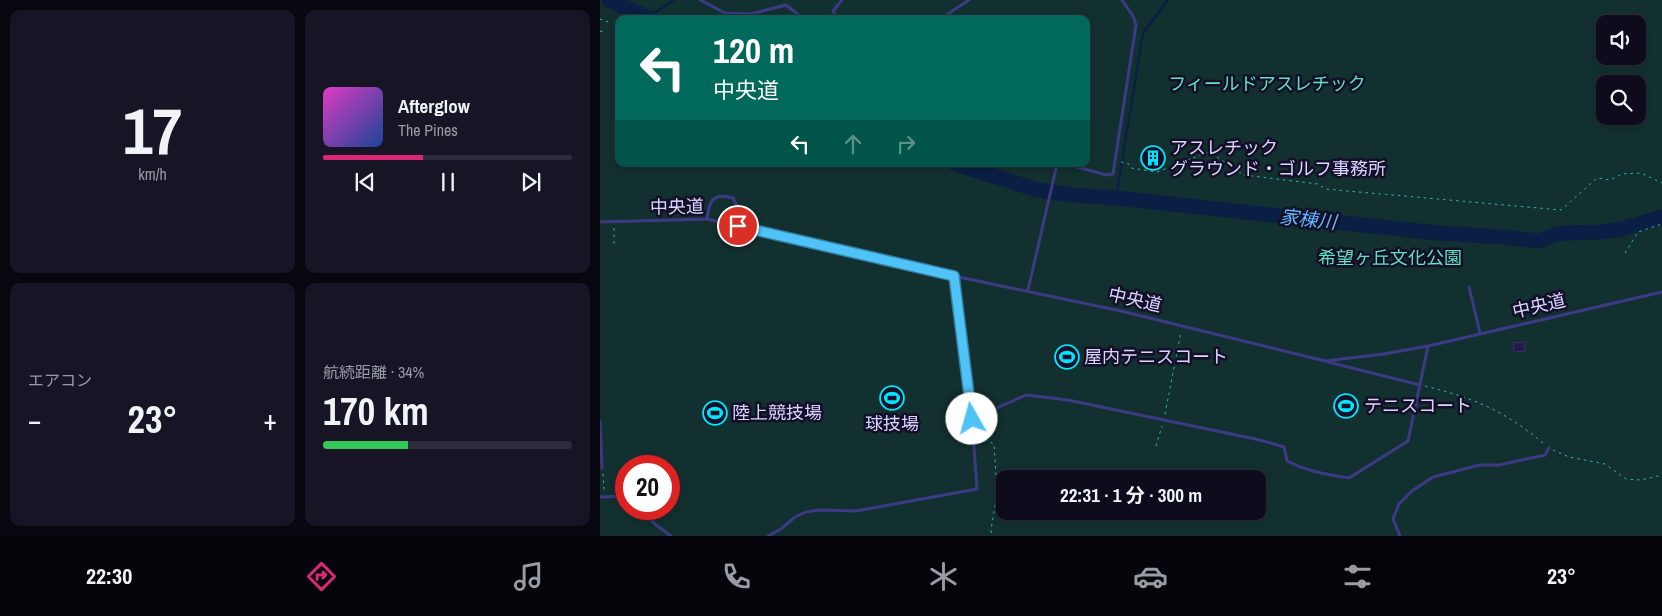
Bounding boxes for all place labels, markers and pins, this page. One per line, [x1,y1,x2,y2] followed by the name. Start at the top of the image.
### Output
[1170,135,1386,181] place label: アスレチック グラウンド・ゴルフ事務所
[1140,145,1166,171] building icon: アスレチック グラウンド・ゴルフ事務所
[717,205,759,247] pin
[1054,344,1080,370] sports icon: 屋内テニスコート
[1084,344,1228,369] place label: 屋内テニスコート
[879,385,905,411] sports icon: 球技場
[1333,393,1359,419] sports icon: テニスコート
[1364,393,1472,418] place label: テニスコート
[702,400,728,426] sports icon: 陸上競技場
[732,400,822,425] place label: 陸上競技場
[865,411,919,436] place label: 球技場

